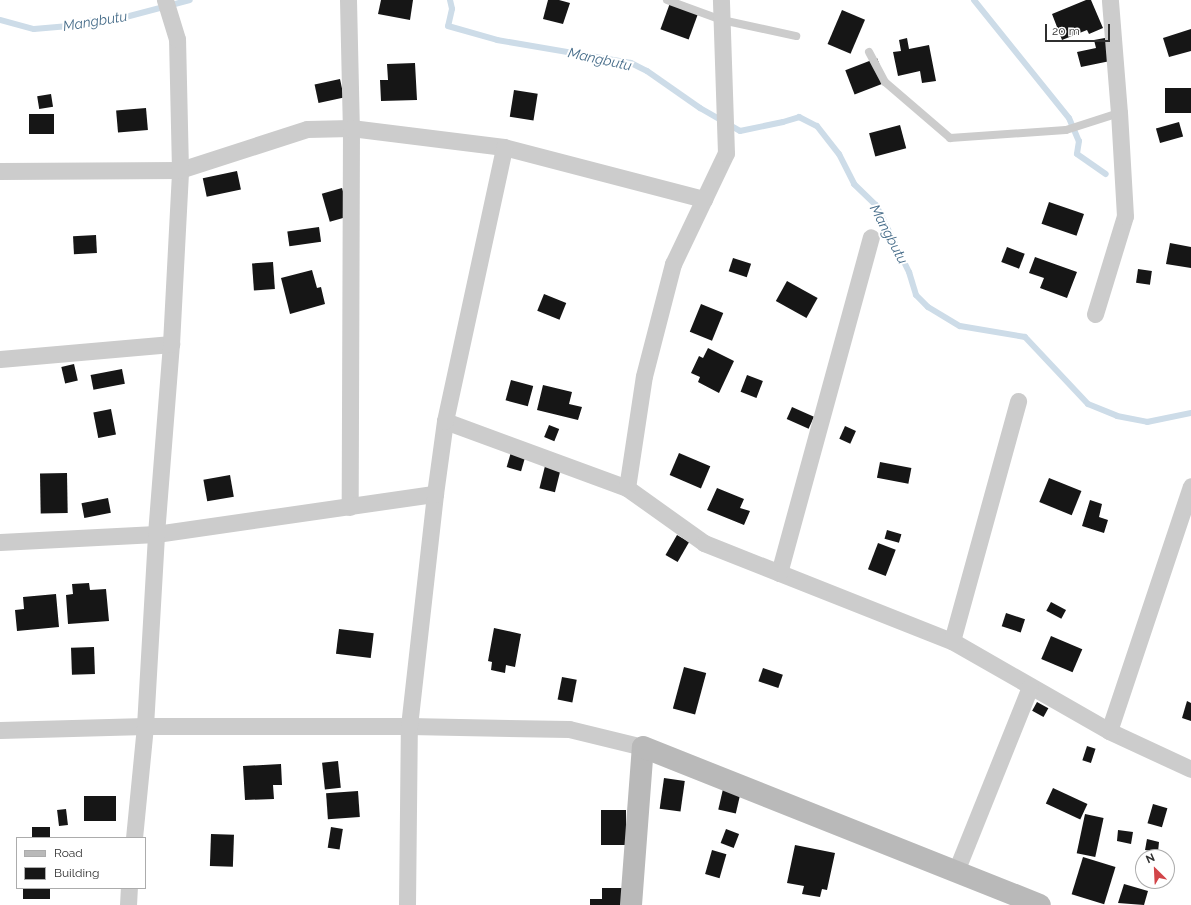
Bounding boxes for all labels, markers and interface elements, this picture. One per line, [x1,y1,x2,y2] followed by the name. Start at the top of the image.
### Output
[62,8,128,34] water label: Mangbutu
[1047,16,1112,42] scale bar
[1052,24,1080,38] text: 20 m
[567,44,633,74] water label: Mangbutu
[866,201,912,267] water label: Mangbutu
[16,837,146,889] legend
[54,846,83,860] text: Road
[1135,849,1175,889] north arrow
[1144,851,1157,866] text: N
[54,866,100,880] text: Building

